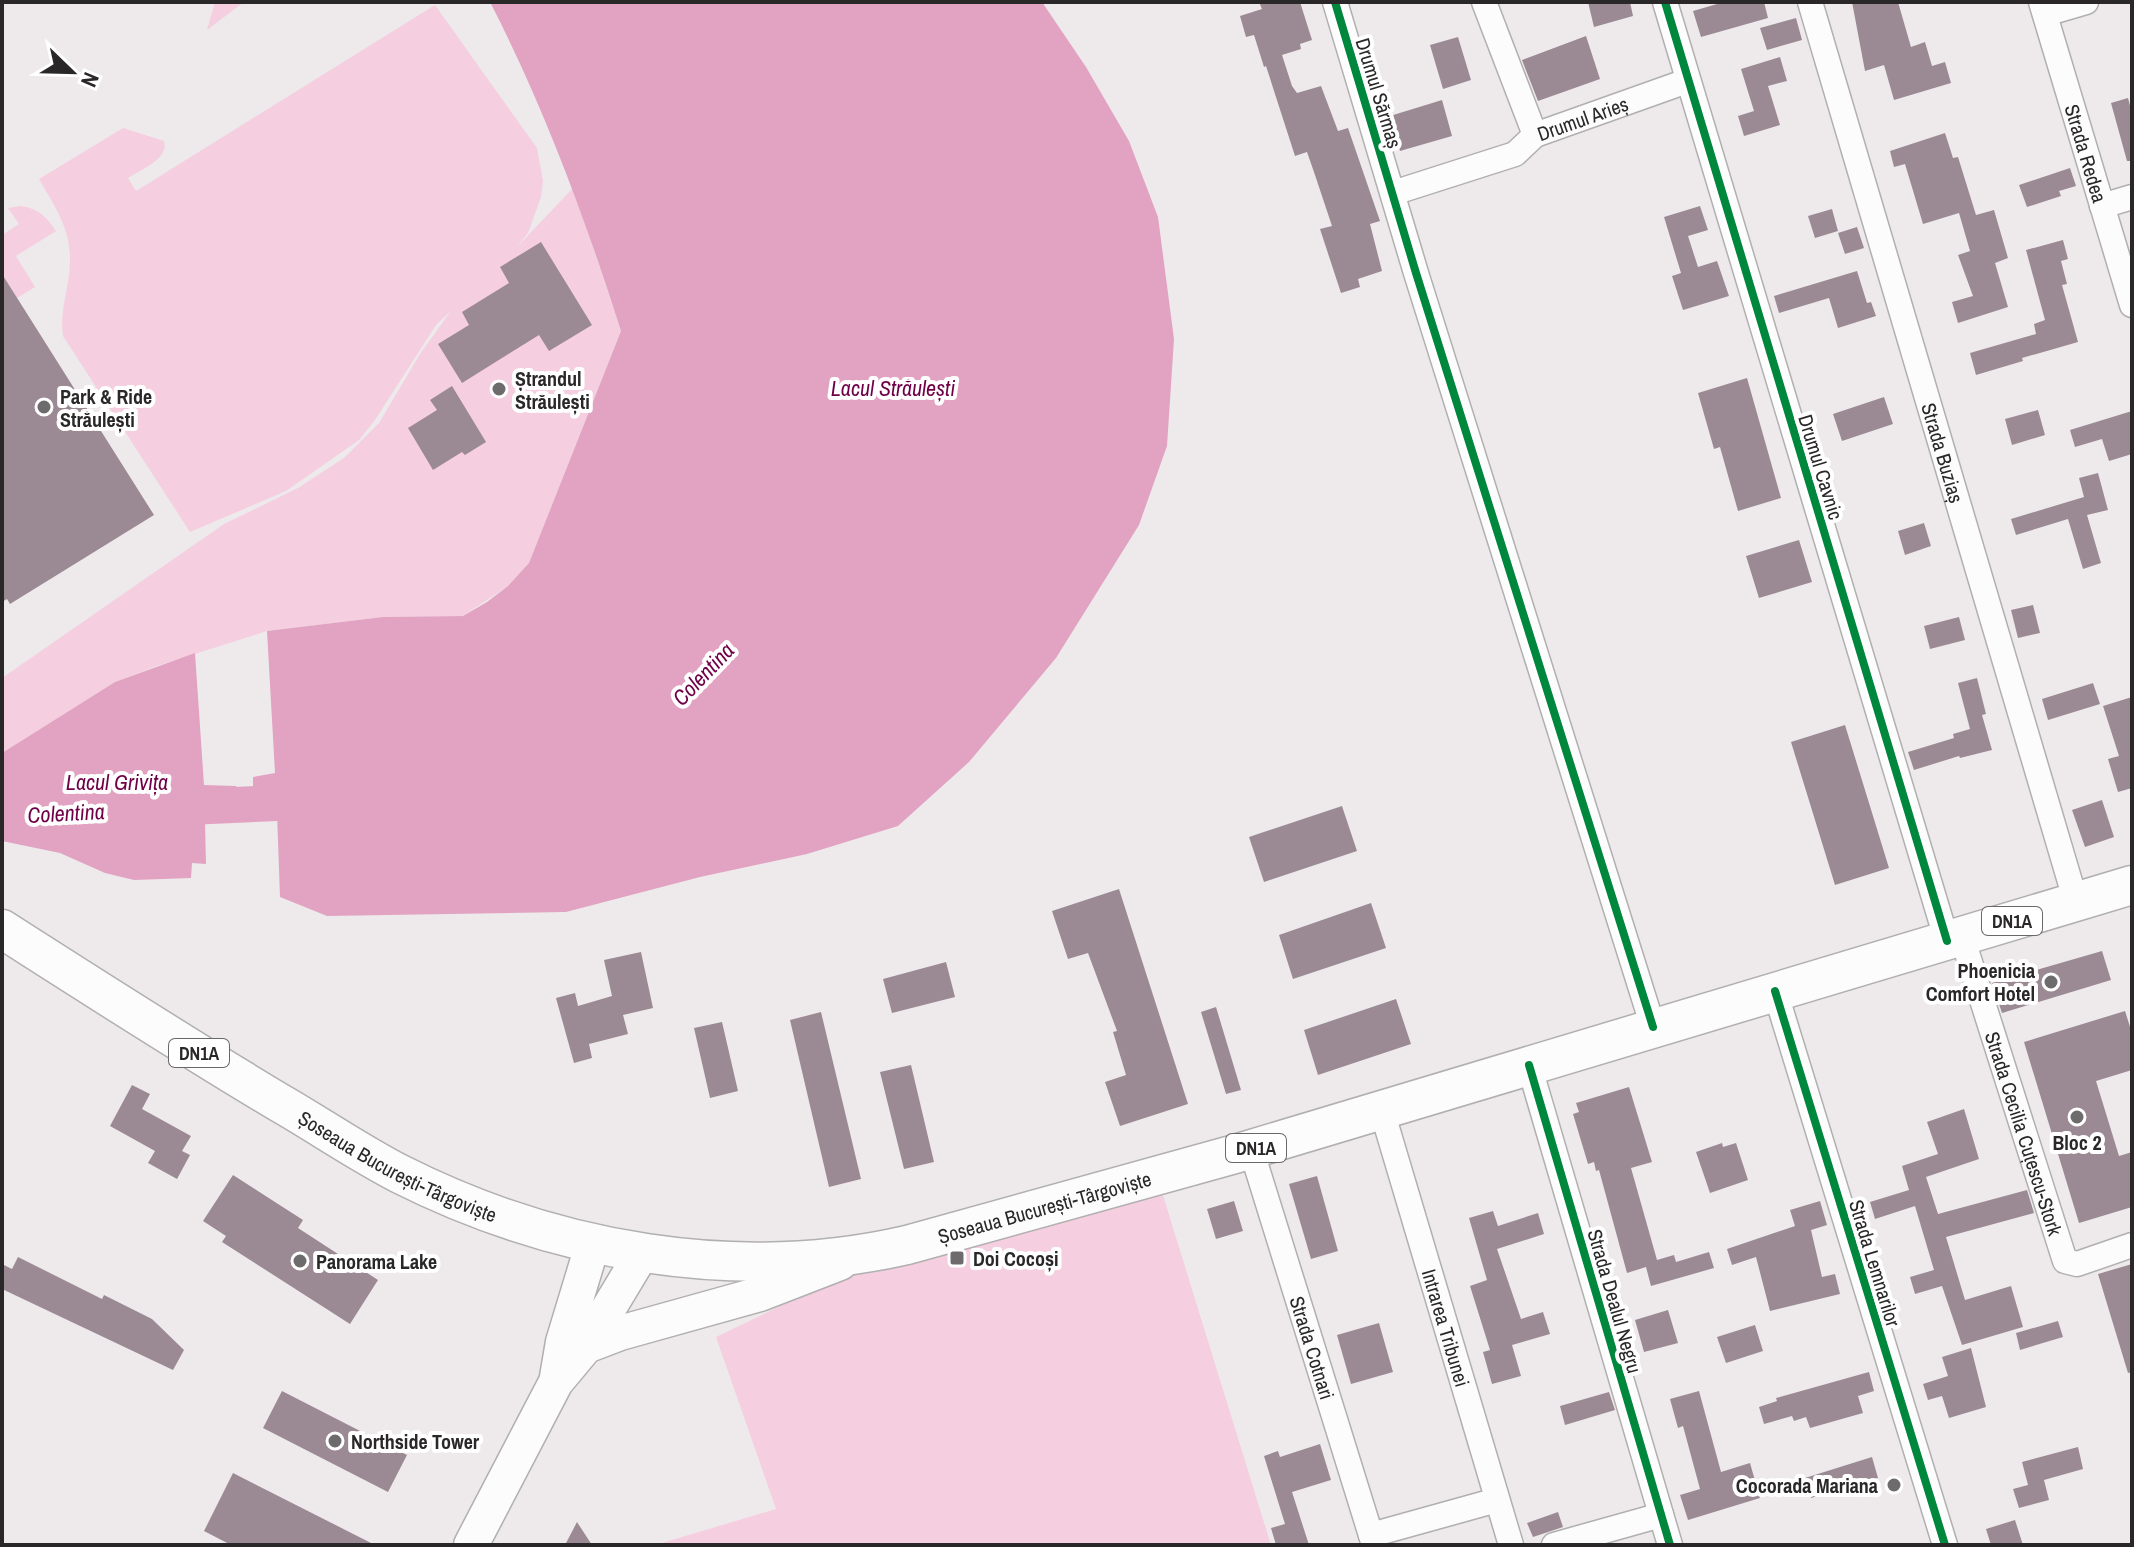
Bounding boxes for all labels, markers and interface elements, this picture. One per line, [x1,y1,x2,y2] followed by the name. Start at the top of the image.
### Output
[32,32,112,112] north arrow
[1349,35,1409,151] street label: Drumul Sărmaș
[74,68,107,92] text: N
[1533,90,1632,147] street label: Drumul Arieș
[2059,101,2114,206] street label: Strada Redea
[515,365,590,415] place label: Ștrandul Străulești
[831,373,955,403] water label: Lacul Străulești
[490,380,508,398] marker: Ștrandul Străulești
[60,383,152,433] place label: Park & Ride Străulești
[35,398,53,416] marker: Park & Ride Străulești
[1916,399,1971,506] street label: Strada Buziaș
[1792,411,1850,523] street label: Drumul Cavnic
[665,636,741,712] water label: Colentina
[66,767,168,797] water label: Lacul Grivița
[27,796,105,830] water label: Colentina
[1982,907,2042,935] road number: DN1A
[1926,957,2035,1007] place label: Phoenicia Comfort Hotel
[2042,973,2060,991] marker: Phoenicia Comfort Hotel
[1979,1028,2070,1239] street label: Strada Cecilia Cuțescu-Stork
[169,1039,229,1067] road number: DN1A
[294,1104,501,1228] street label: Șoseaua București-Târgoviște
[2068,1108,2086,1126] marker: Bloc 2
[2052,1129,2102,1156] place label: Bloc 2
[1226,1134,1286,1162] road number: DN1A
[935,1164,1154,1249] street label: Șoseaua București-Târgoviște
[1843,1196,1907,1330] street label: Strada Lemnarilor
[1582,1226,1648,1376] street label: Strada Dealul Negru
[973,1245,1059,1272] place label: Doi Cocoși
[316,1248,437,1275] place label: Panorama Lake
[948,1249,966,1267] marker: Doi Cocoși
[291,1252,309,1270] marker: Panorama Lake
[1416,1266,1477,1390] street label: Intrarea Tribunei
[1284,1293,1341,1403] street label: Strada Cotnari
[351,1428,480,1455] place label: Northside Tower
[326,1432,344,1450] marker: Northside Tower
[1736,1472,1878,1499] place label: Cocorada Mariana
[1885,1476,1903,1494] marker: Cocorada Mariana

